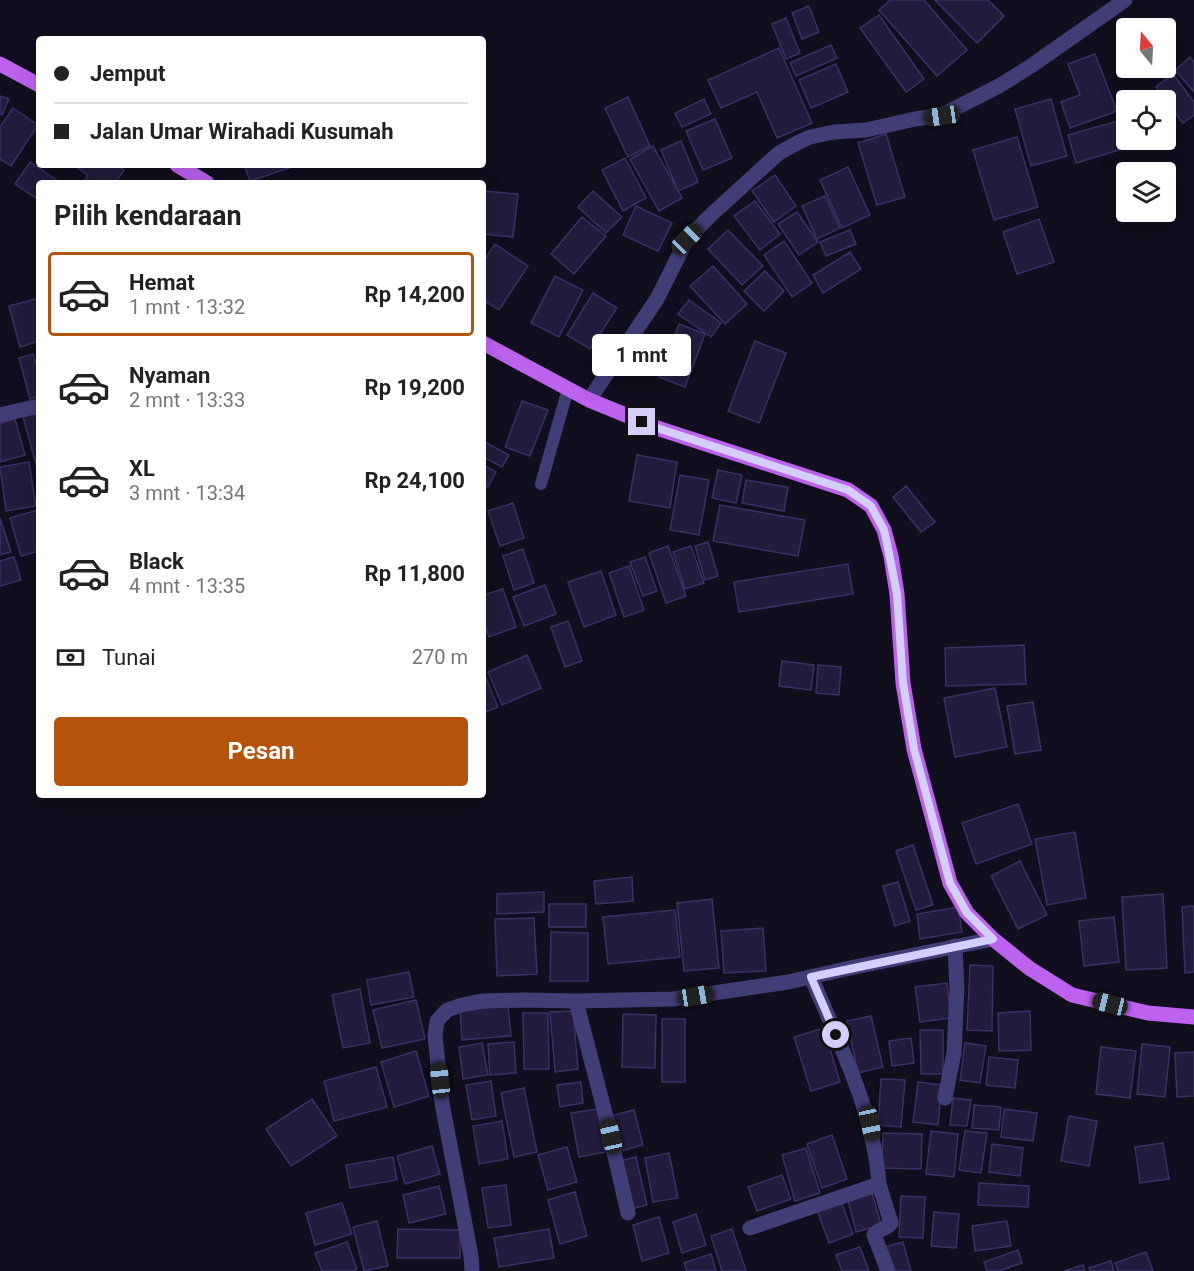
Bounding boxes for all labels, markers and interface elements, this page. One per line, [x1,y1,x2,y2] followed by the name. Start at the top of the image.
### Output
[1116,18,1176,78] north arrow
[1116,18,1176,222] map controls
[90,61,165,86] text: Jemput
[1116,90,1176,150] button: locate
[923,105,961,127] car
[90,119,393,144] text: Jalan Umar Wirahadi Kusumah
[1116,162,1176,222] button: layers
[54,200,242,232] text: Pilih kendaraan
[668,220,706,258] car
[57,267,111,321] icon: car
[129,270,195,295] text: Hemat
[365,282,465,307] text: Rp 14,200
[129,295,245,319] text: 1 mnt · 13:32
[592,335,692,377] callout: 1 mnt
[616,343,667,367] text: 1 mnt
[57,360,111,414] icon: car
[129,363,210,388] text: Nyaman
[365,375,465,400] text: Rp 19,200
[129,388,245,412] text: 2 mnt · 13:33
[628,408,655,435] route end
[57,453,111,507] icon: car
[129,456,155,481] text: XL
[365,468,465,493] text: Rp 24,100
[129,481,245,505] text: 3 mnt · 13:34
[57,546,111,600] icon: car
[129,549,184,574] text: Black
[365,561,465,586] text: Rp 11,800
[129,574,245,598] text: 4 mnt · 13:35
[54,641,87,674] icon: cash
[102,645,156,670] text: Tunai
[412,645,468,669] text: 270 m
[54,717,468,786] button: Pesan
[677,984,715,1008] car
[1090,991,1130,1017] car
[822,1021,849,1048] route start
[429,1061,451,1099] car
[857,1104,883,1142] car
[598,1116,624,1156] car

